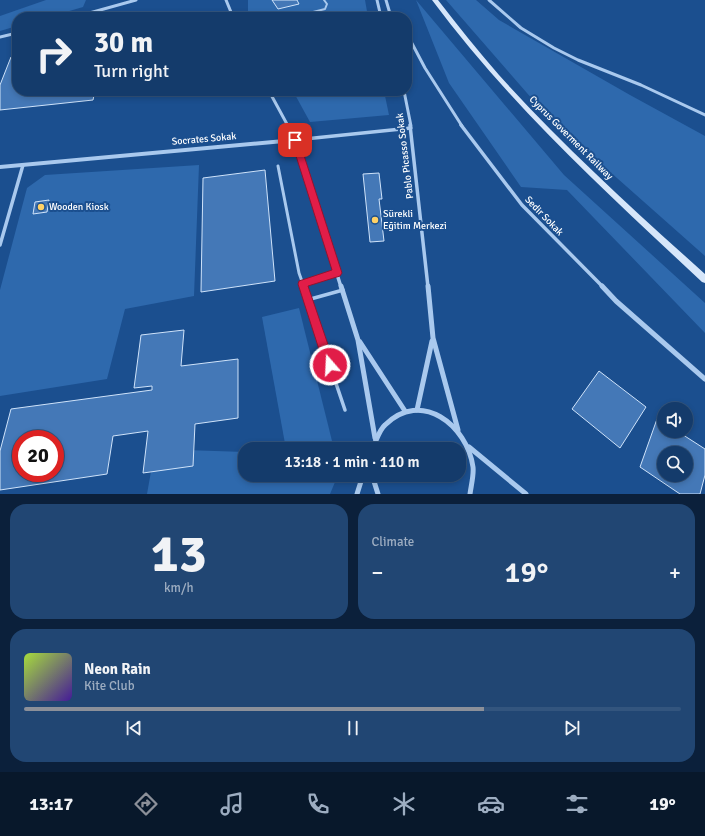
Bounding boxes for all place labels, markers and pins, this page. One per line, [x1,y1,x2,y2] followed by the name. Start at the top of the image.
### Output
[278,123,312,157] pin
[49,201,109,213] place label: Wooden Kiosk
[36,202,46,212] marker: Wooden Kiosk
[383,208,447,232] place label: Sürekli Eğitim Merkezi
[370,215,380,225] marker: Sürekli Eğitim Merkezi

